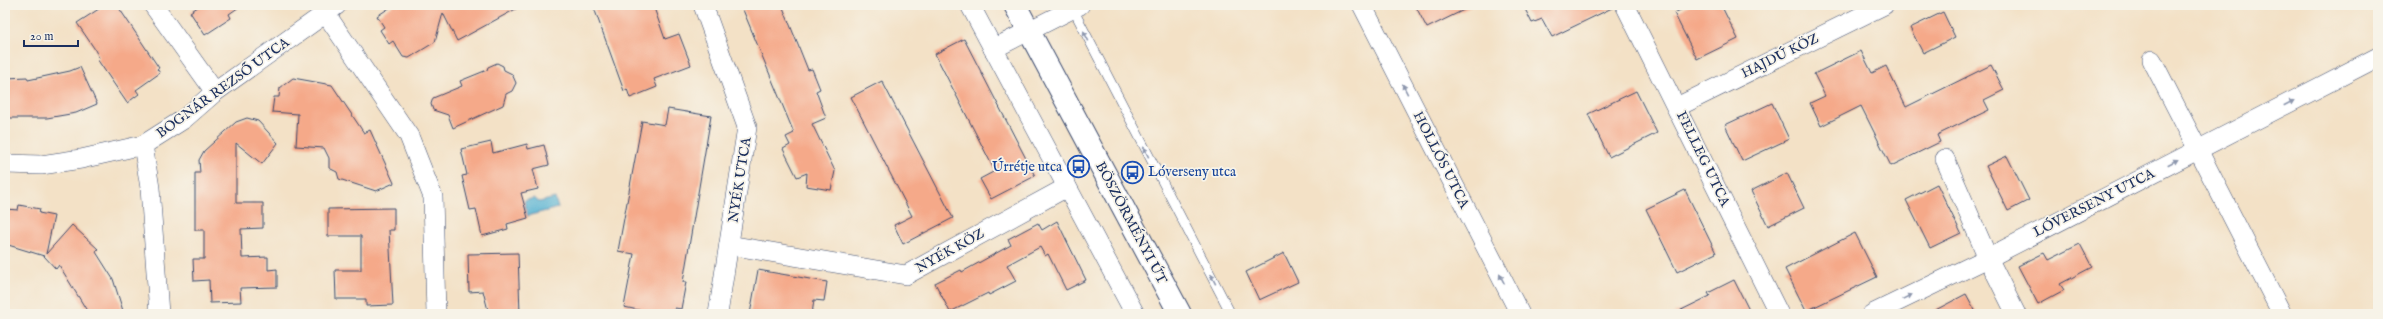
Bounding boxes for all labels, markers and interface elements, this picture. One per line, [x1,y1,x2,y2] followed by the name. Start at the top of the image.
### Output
[24,22,78,48] scale bar
[1738,28,1822,83] street label: HAJDÚ KÖZ
[30,29,53,44] text: 20 m
[1083,30,1090,42] one-way arrow
[152,32,294,142] street label: BOGNÁR REZSŐ UTCA
[1402,83,1408,94] one-way arrow
[2283,100,2294,106] one-way arrow
[1409,108,1474,212] street label: HOLLÓS UTCA
[1672,108,1734,210] street label: FELLEG UTCA
[723,135,756,224] street label: NYÉK UTCA
[1143,146,1150,157] one-way arrow
[1065,154,1091,180] bus stop icon: Úrrétje utca
[992,157,1063,176] place label: Úrrétje utca
[1091,158,1172,288] street label: BÖSZÖRMÉNYI ÚT
[1119,159,1145,185] bus stop icon: Lóverseny utca
[2167,159,2179,165] one-way arrow
[1148,163,1237,181] place label: Lóverseny utca
[2030,163,2158,241] street label: LÓVERSENY UTCA
[912,224,988,277] street label: NYÉK KÖZ
[1210,274,1216,285] one-way arrow
[1499,274,1506,285] one-way arrow
[1901,294,1913,300] one-way arrow

